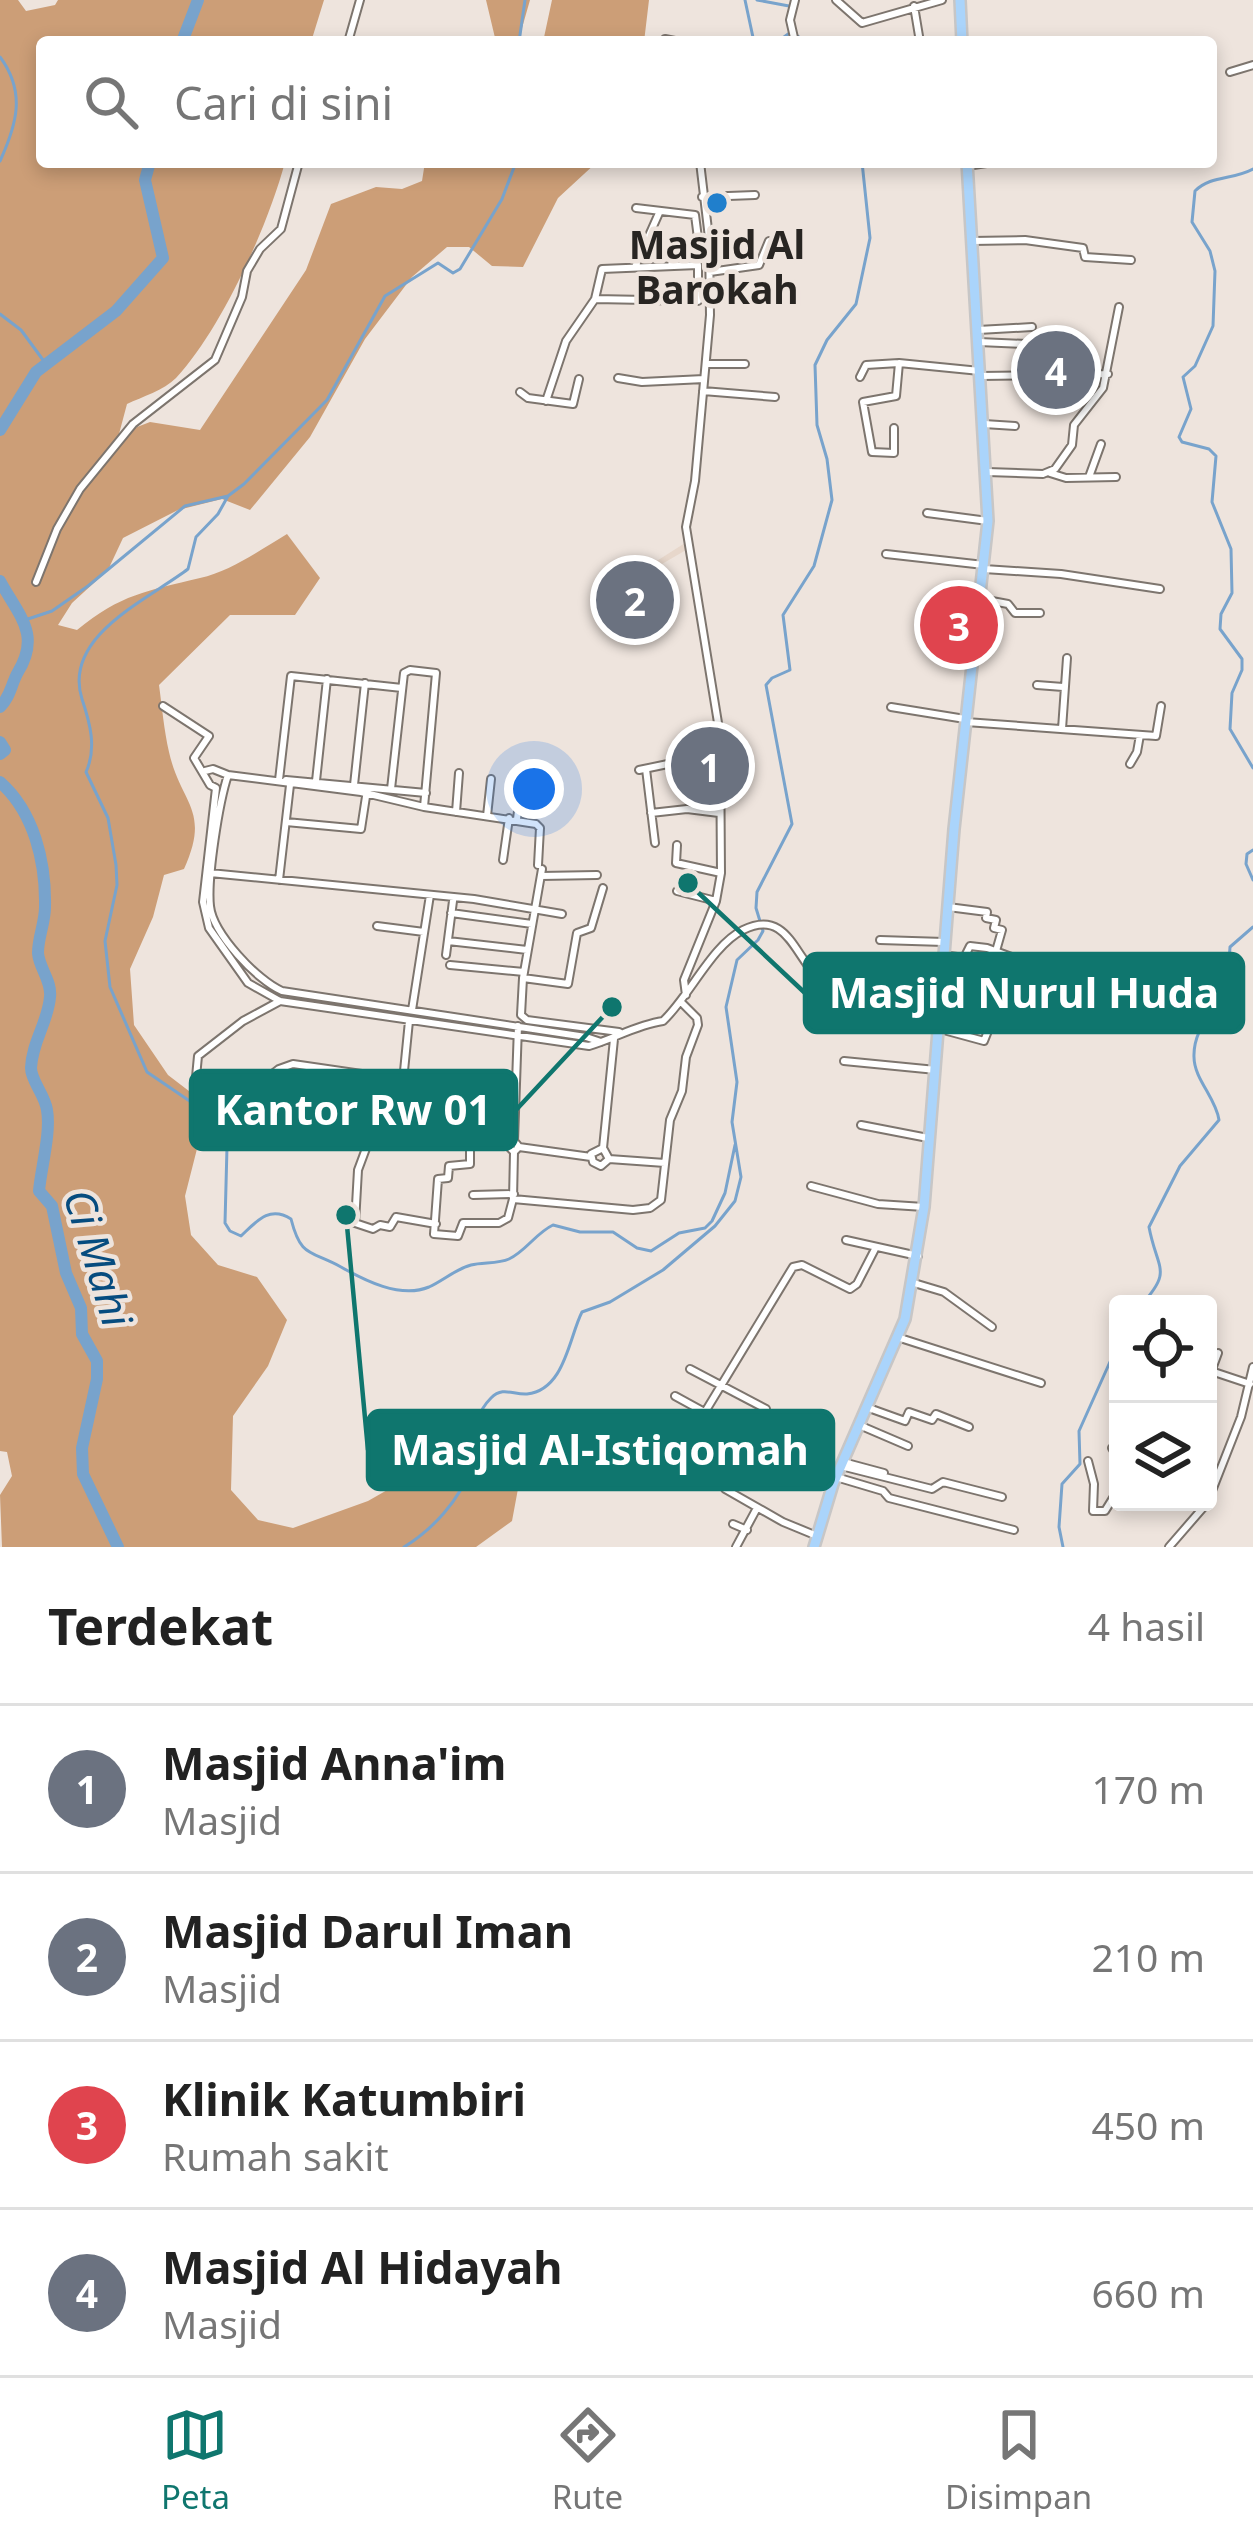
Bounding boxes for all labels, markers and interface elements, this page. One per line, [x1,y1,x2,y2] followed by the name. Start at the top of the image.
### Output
[36,36,1217,168] search box
[78,69,144,135] icon: search
[174,72,393,133] text: Cari di sini
[704,190,730,216] marker: Masjid Al Barokah
[629,217,805,315] place label: Masjid Al Barokah
[1017,325,1095,415] pin: 4
[596,555,674,645] pin: 2
[920,580,998,670] pin: 3
[671,721,749,811] pin: 1
[504,759,564,819] your location
[805,954,1243,1032] callout: Masjid Nurul Huda
[829,963,1219,1020] text: Masjid Nurul Huda
[191,1071,516,1149] callout: Kantor Rw 01
[215,1080,492,1137] text: Kantor Rw 01
[52,1182,148,1334] water label: Ci Mahi
[1109,1295,1217,1511] map controls
[1109,1295,1217,1403] button: locate
[1109,1403,1217,1511] button: layers
[368,1411,833,1489] callout: Masjid Al-Istiqomah
[391,1420,809,1477] text: Masjid Al-Istiqomah
[48,1590,273,1660] text: Terdekat
[1088,1599,1205,1652] text: 4 hasil
[162,1732,506,1793] text: Masjid Anna'im
[76,1762,98,1815] text: 1
[1091,1762,1205,1815] text: 170 m
[162,1793,282,1846] text: Masjid
[162,1900,573,1961] text: Masjid Darul Iman
[76,1930,98,1983] text: 2
[1091,1930,1205,1983] text: 210 m
[162,1961,282,2014] text: Masjid
[162,2068,526,2129] text: Klinik Katumbiri
[76,2098,98,2151] text: 3
[1091,2098,1205,2151] text: 450 m
[162,2129,388,2182] text: Rumah sakit
[162,2236,562,2297] text: Masjid Al Hidayah
[76,2266,98,2319] text: 4
[1091,2266,1205,2319] text: 660 m
[162,2297,282,2350] text: Masjid
[161,2402,230,2519] tab: Peta
[552,2402,623,2519] tab: Rute
[945,2402,1092,2519] tab: Disimpan

